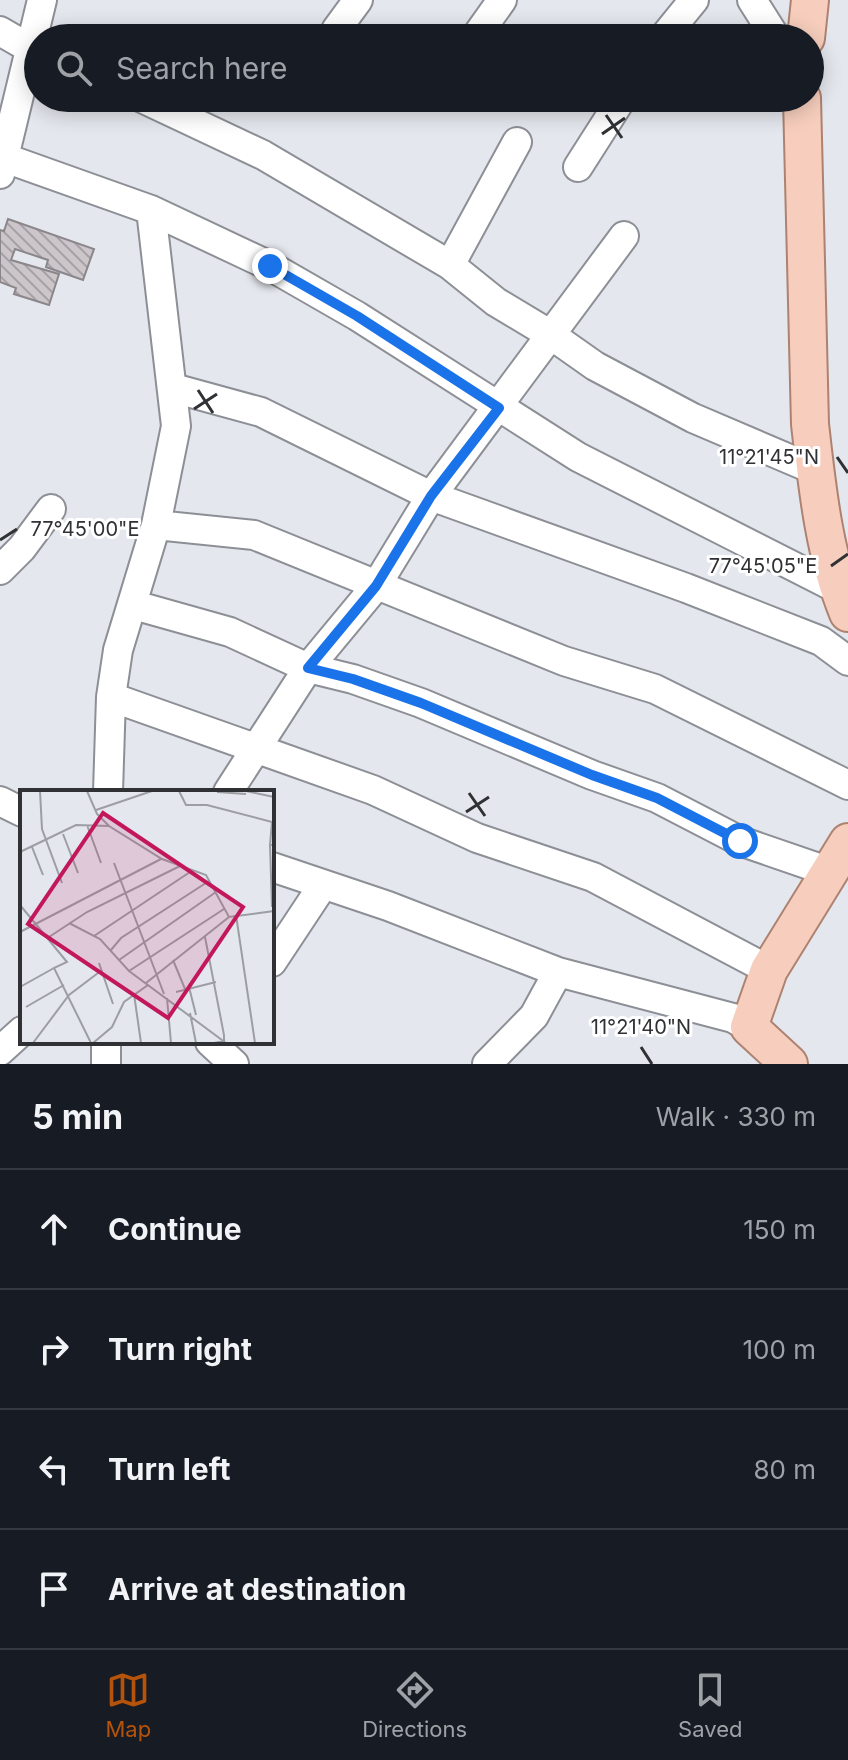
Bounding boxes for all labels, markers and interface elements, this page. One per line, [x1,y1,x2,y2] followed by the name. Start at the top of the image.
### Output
[24,24,824,112] search box
[52,46,96,90] icon: search
[116,50,288,86] text: Search here
[252,248,288,284] route end
[719,445,819,469] text: 11°21'45"N
[31,517,139,541] text: 77°45'00"E
[709,554,817,578] text: 77°45'05"E
[20,790,274,1044] inset map
[722,823,758,859] route start
[591,1015,691,1039] text: 11°21'40"N
[32,1096,123,1137] text: 5 min
[656,1101,816,1132] text: Walk · 330 m
[32,1207,76,1251] icon: ahead
[108,1211,242,1247] text: Continue
[743,1214,816,1245] text: 150 m
[32,1327,76,1371] icon: right
[108,1331,252,1367] text: Turn right
[743,1334,816,1365] text: 100 m
[32,1447,76,1491] icon: left
[108,1451,230,1487] text: Turn left
[753,1454,816,1485] text: 80 m
[32,1567,76,1611] icon: arrive
[108,1571,406,1607] text: Arrive at destination
[106,1668,151,1742] tab: Map
[362,1668,467,1742] tab: Directions
[678,1668,742,1742] tab: Saved

